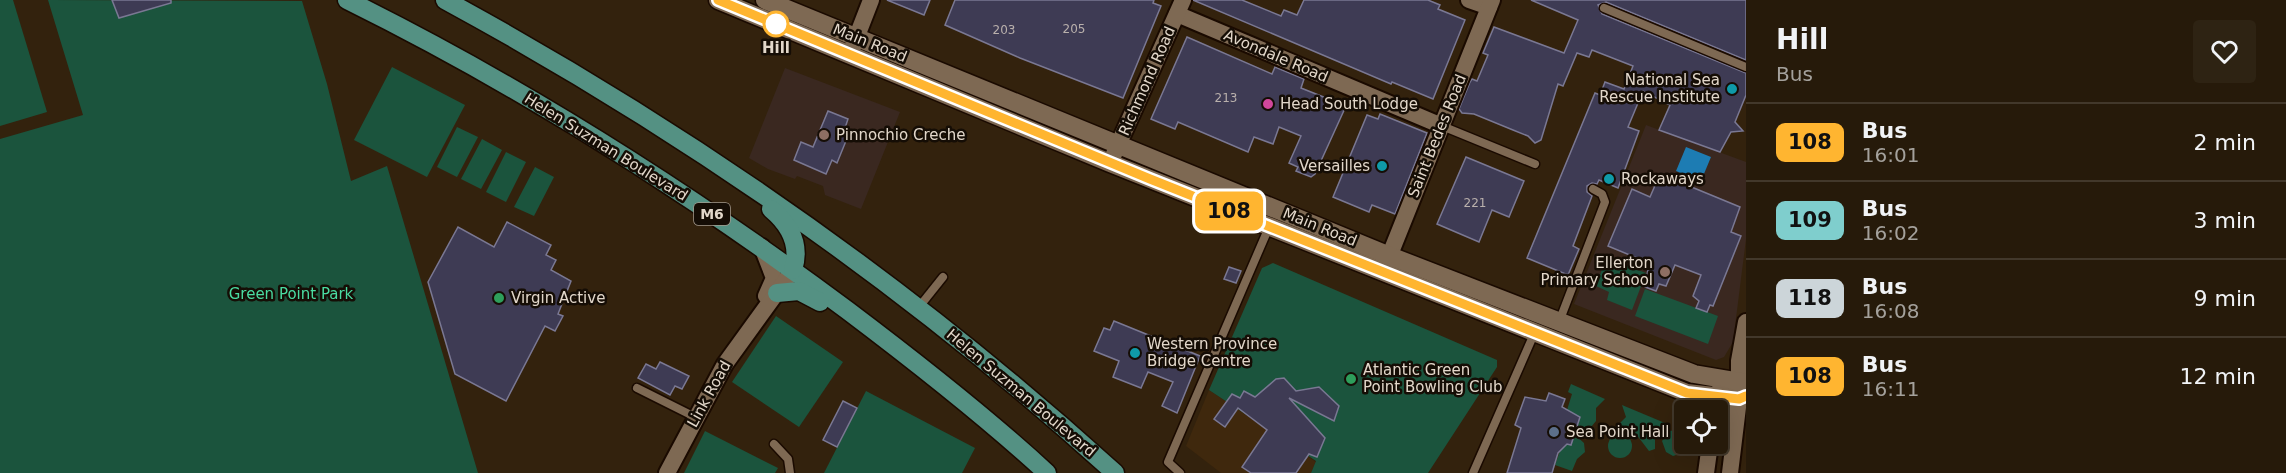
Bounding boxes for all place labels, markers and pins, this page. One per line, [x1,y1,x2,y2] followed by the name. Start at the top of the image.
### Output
[763,11,789,37] marker: Hill
[762,39,790,57] place label: Hill
[1599,71,1720,106] place label: National Sea Rescue Institute
[1725,82,1739,96] marker: National Sea Rescue Institute
[1280,95,1418,113] place label: Head South Lodge
[1261,97,1275,111] marker: Head South Lodge
[836,126,965,144] place label: Pinnochio Creche
[817,128,831,142] marker: Pinnochio Creche
[1299,157,1370,175] place label: Versailles
[1375,159,1389,173] marker: Versailles
[1621,170,1704,188] place label: Rockaways
[1602,172,1616,186] marker: Rockaways
[1540,254,1653,289] place label: Ellerton Primary School
[1658,265,1672,279] marker: Ellerton Primary School
[511,289,605,307] place label: Virgin Active
[492,291,506,305] marker: Virgin Active
[1147,335,1277,370] place label: Western Province Bridge Centre
[1128,346,1142,360] marker: Western Province Bridge Centre
[1363,361,1503,396] place label: Atlantic Green Point Bowling Club
[1344,372,1358,386] marker: Atlantic Green Point Bowling Club
[1566,423,1670,441] place label: Sea Point Hall
[1547,425,1561,439] marker: Sea Point Hall

